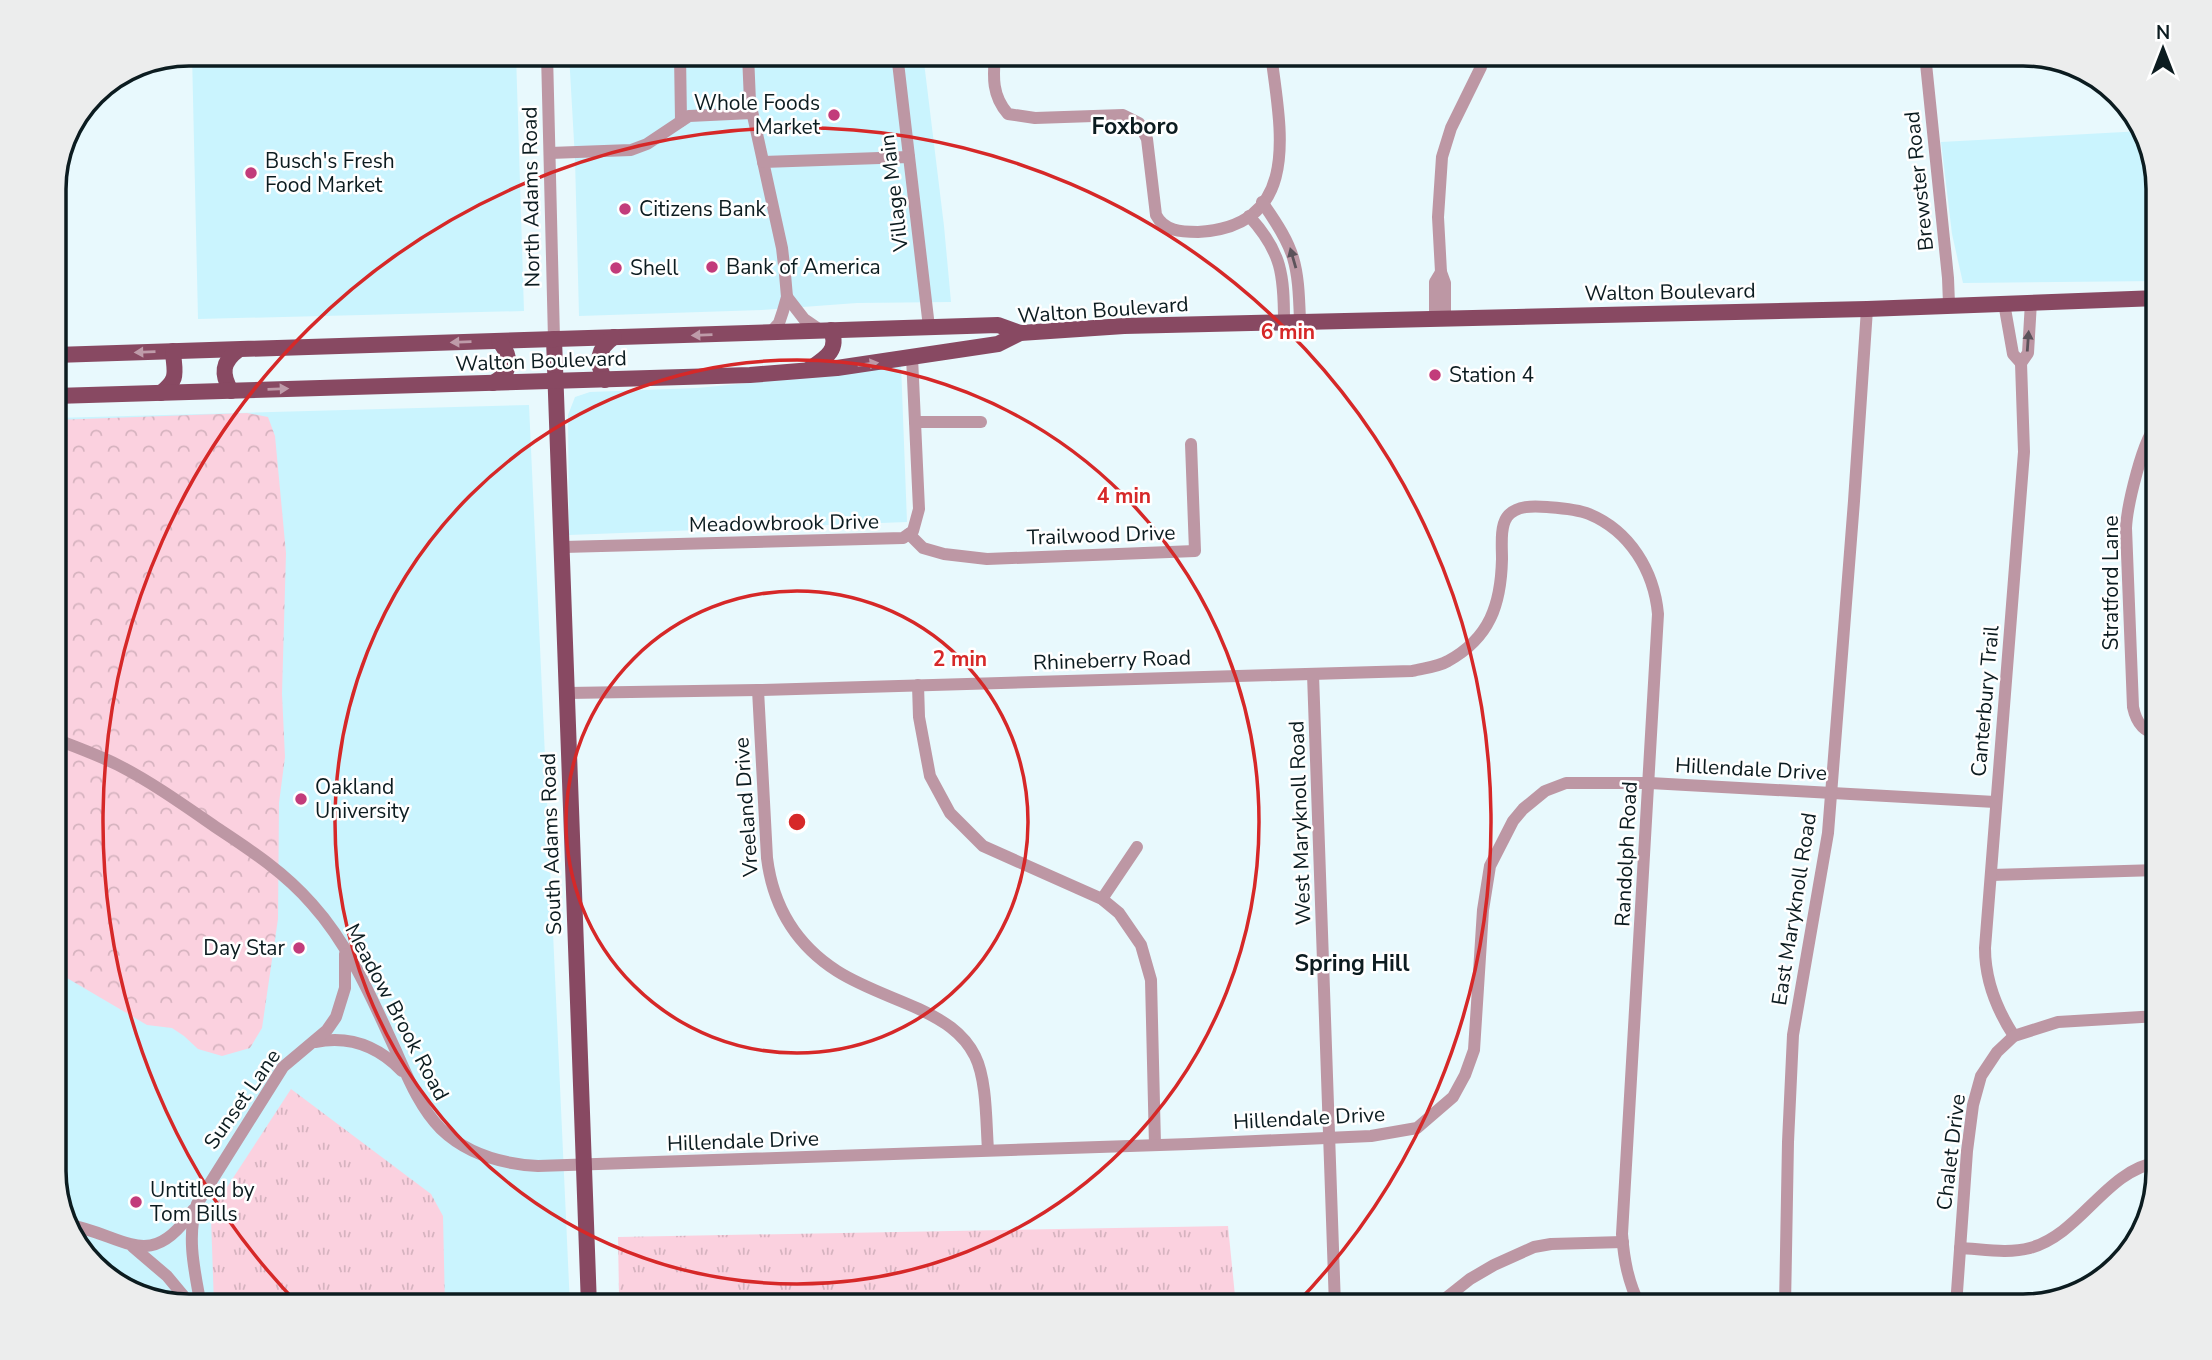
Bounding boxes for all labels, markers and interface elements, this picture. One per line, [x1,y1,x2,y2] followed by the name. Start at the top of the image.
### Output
[2128,14,2198,84] north arrow
[2156,20,2170,46] text: N
[694,89,821,141] place label: Whole Foods Market
[515,106,547,288] street label: North Adams Road
[826,107,842,123] marker: Whole Foods Market
[1898,110,1940,252] street label: Brewster Road
[1091,111,1179,142] district label: Foxboro
[873,133,915,254] street label: Village Main
[265,147,395,199] place label: Busch's Fresh Food Market
[243,165,259,181] marker: Busch's Fresh Food Market
[639,195,767,223] place label: Citizens Bank
[617,201,633,217] marker: Citizens Bank
[1288,247,1298,268] one-way arrow
[726,253,881,281] place label: Bank of America
[630,254,679,282] place label: Shell
[704,259,720,275] marker: Bank of America
[608,260,624,276] marker: Shell
[1584,277,1756,307] street label: Walton Boulevard
[1016,290,1190,330] street label: Walton Boulevard
[1261,318,1315,346] text: 6 min
[691,329,713,340] one-way arrow
[2023,330,2034,352] one-way arrow
[450,337,472,348] one-way arrow
[455,344,627,378] street label: Walton Boulevard
[134,347,156,358] one-way arrow
[857,358,879,369] one-way arrow
[1449,361,1534,389] place label: Station 4
[1427,367,1443,383] marker: Station 4
[267,384,289,395] one-way arrow
[1097,482,1151,510] text: 4 min
[689,507,879,539] street label: Meadowbrook Drive
[2097,515,2125,651] street label: Stratford Lane
[1026,518,1176,552] street label: Trailwood Drive
[1964,623,2006,778] street label: Canterbury Trail
[1033,643,1191,677] street label: Rhineberry Road
[933,645,987,673] text: 2 min
[1282,720,1318,926] street label: West Maryknoll Road
[727,736,765,879] street label: Vreeland Drive
[1674,751,1828,787] street label: Hillendale Drive
[534,753,568,935] street label: South Adams Road
[315,773,410,825] place label: Oakland University
[1608,781,1644,927] street label: Randolph Road
[293,791,309,807] marker: Oakland University
[785,810,809,834] centre of rings
[1765,811,1823,1007] street label: East Maryknoll Road
[338,919,456,1105] street label: Meadow Brook Road
[203,934,285,962] place label: Day Star
[291,940,307,956] marker: Day Star
[1294,948,1410,979] district label: Spring Hill
[197,1043,287,1155] street label: Sunset Lane
[1930,1092,1972,1212] street label: Chalet Drive
[1232,1100,1386,1136] street label: Hillendale Drive
[666,1124,820,1158] street label: Hillendale Drive
[150,1176,255,1228] place label: Untitled by Tom Bills
[128,1194,144,1210] marker: Untitled by Tom Bills

